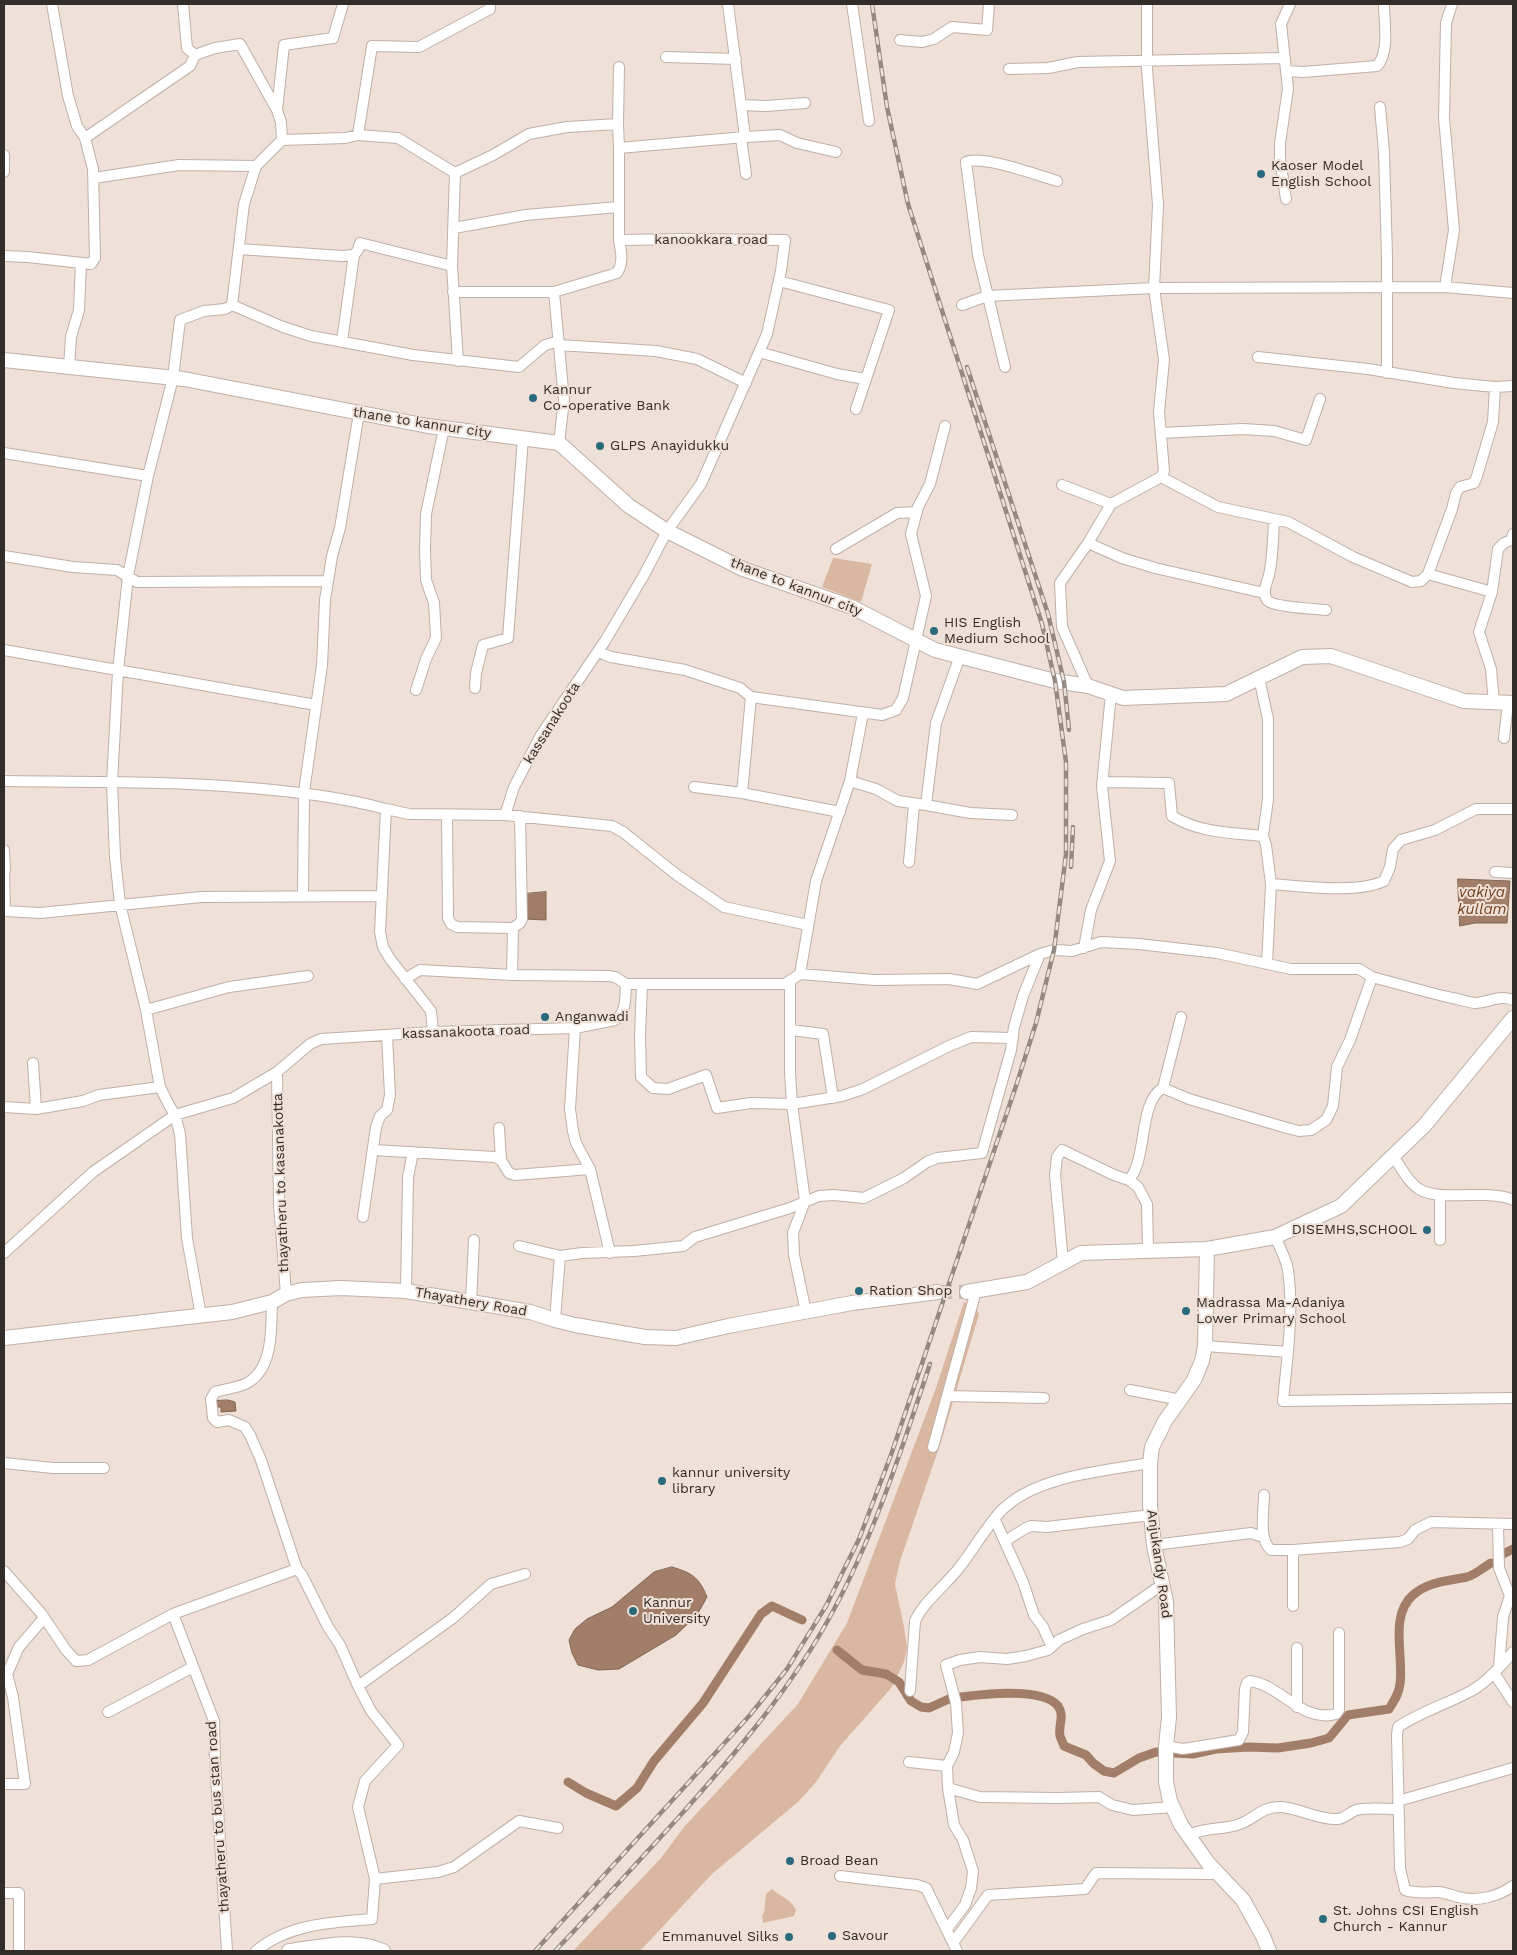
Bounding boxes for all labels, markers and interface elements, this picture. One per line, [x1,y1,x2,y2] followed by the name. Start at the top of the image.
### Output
[1271,158,1371,190] place label: Kaoser Model English School
[1255,168,1267,180] marker: Kaoser Model English School
[654,232,768,248] street label: kanookkara road
[543,382,670,414] place label: Kannur Co-operative Bank
[527,392,539,404] marker: Kannur Co-operative Bank
[352,404,492,442] street label: thane to kannur city
[610,438,729,454] place label: GLPS Anayidukku
[594,440,606,452] marker: GLPS Anayidukku
[728,554,864,620] street label: thane to kannur city
[944,615,1050,648] place label: HIS English Medium School
[928,625,940,637] marker: HIS English Medium School
[520,679,584,767] street label: kassanakoota
[1457,884,1507,919] water label: vakiya kullam
[555,1009,629,1025] place label: Anganwadi
[539,1011,551,1023] marker: Anganwadi
[401,1021,531,1043] street label: kassanakoota road
[269,1093,293,1273] street label: thayatheru to kasanakotta
[1292,1222,1417,1238] place label: DISEMHS,SCHOOL
[1421,1224,1433,1236] marker: DISEMHS,SCHOOL
[869,1283,952,1299] place label: Ration Shop
[414,1284,528,1320] street label: Thayathery Road
[853,1285,865,1297] marker: Ration Shop
[1196,1295,1346,1328] place label: Madrassa Ma-Adaniya Lower Primary School
[1180,1305,1192,1317] marker: Madrassa Ma-Adaniya Lower Primary School
[672,1465,790,1498] place label: kannur university library
[656,1475,668,1487] marker: kannur university library
[1143,1509,1175,1619] street label: Anjukandy Road
[643,1595,710,1628] place label: Kannur University
[627,1605,639,1617] marker: Kannur University
[203,1721,233,1913] street label: thayatheru to bus stan road
[800,1853,878,1869] place label: Broad Bean
[784,1855,796,1867] marker: Broad Bean
[1333,1903,1479,1935] place label: St. Johns CSI English Church - Kannur
[1317,1913,1329,1925] marker: St. Johns CSI English Church - Kannur
[842,1928,889,1944] place label: Savour
[662,1929,779,1945] place label: Emmanuvel Silks
[826,1930,838,1942] marker: Savour
[783,1931,795,1943] marker: Emmanuvel Silks

